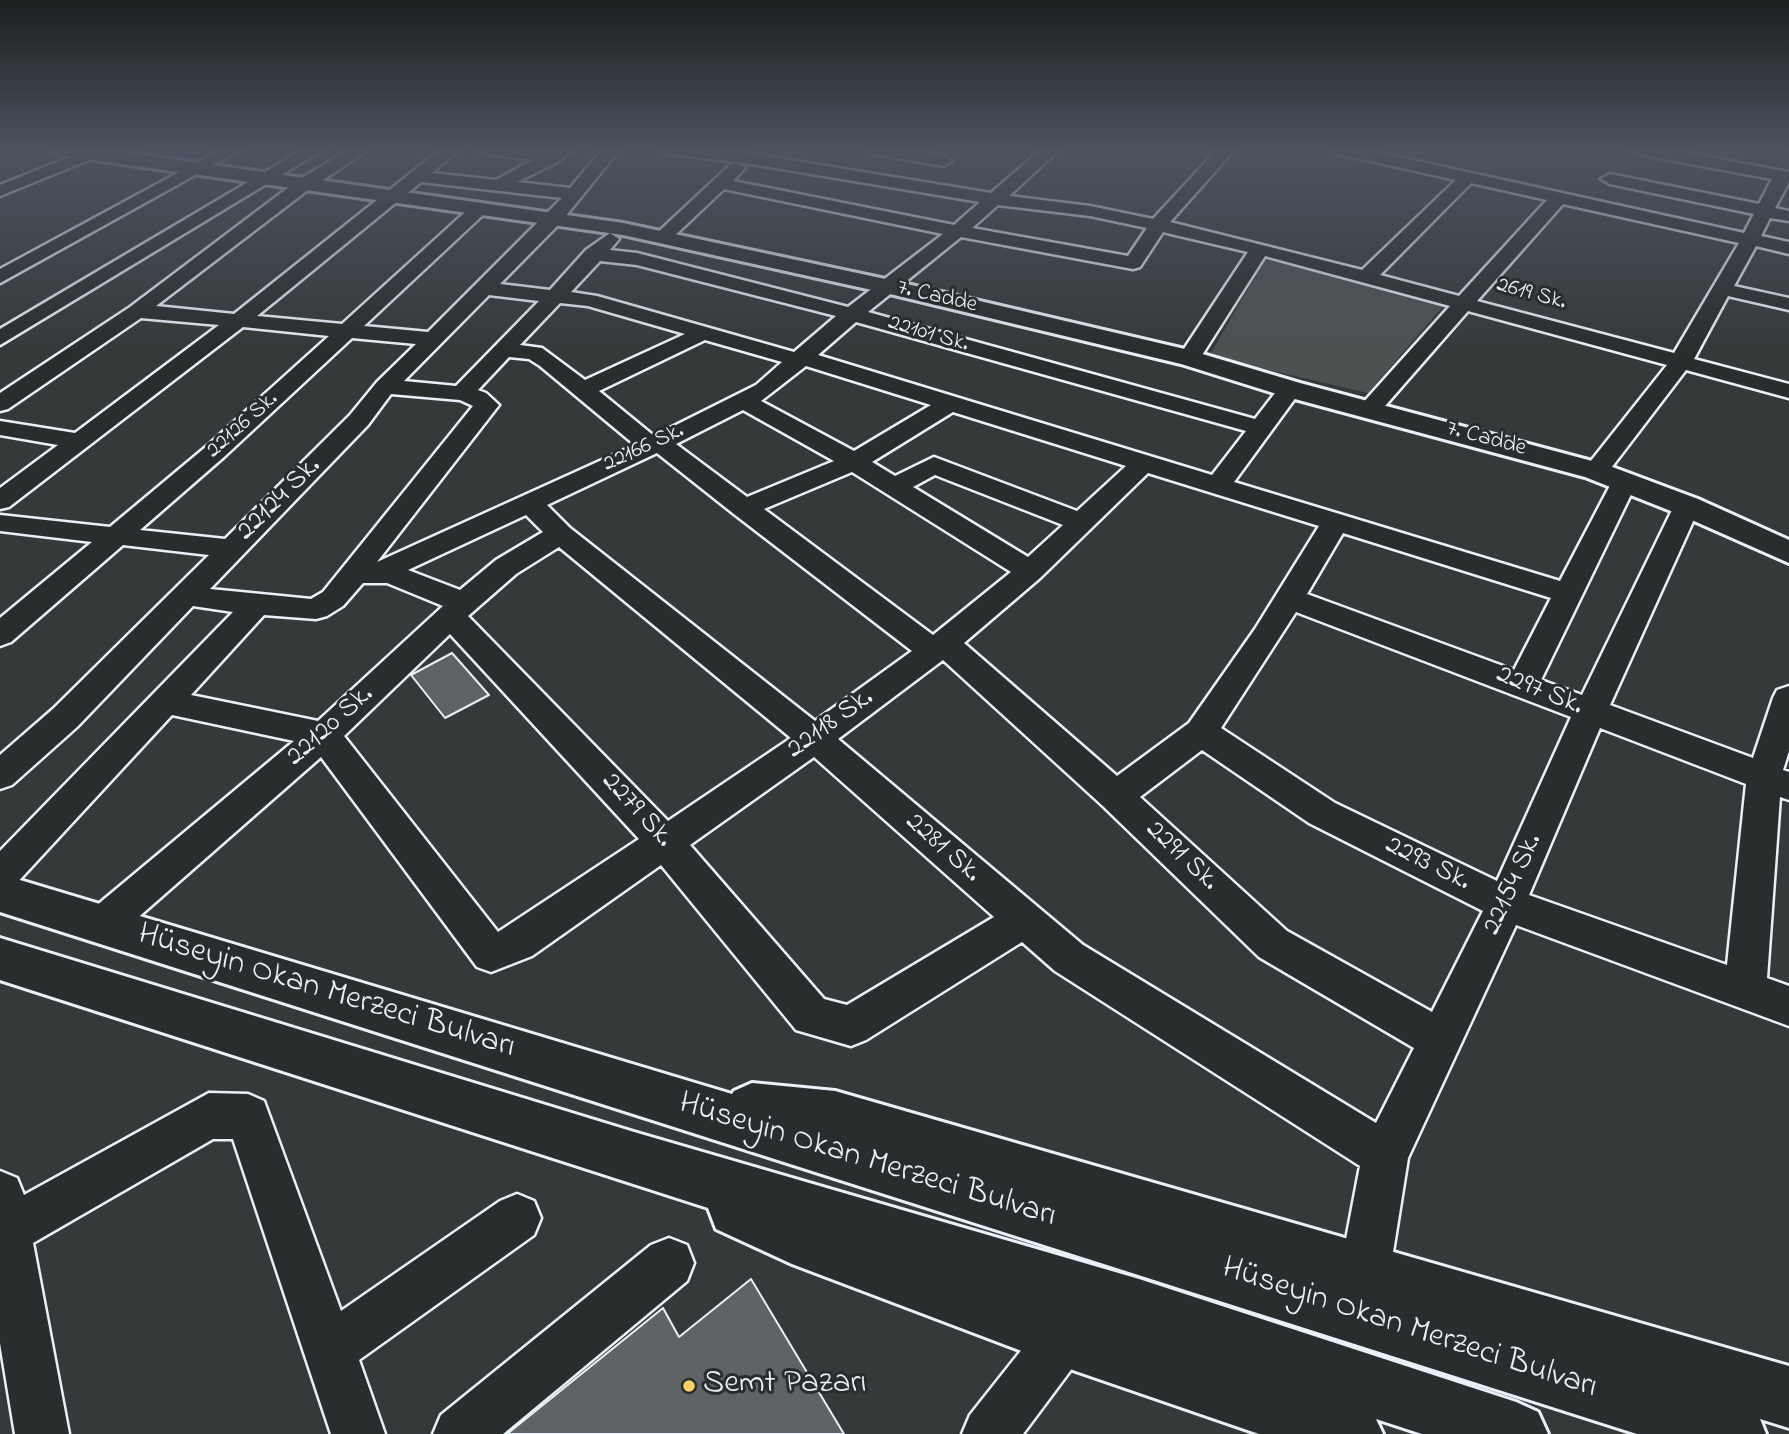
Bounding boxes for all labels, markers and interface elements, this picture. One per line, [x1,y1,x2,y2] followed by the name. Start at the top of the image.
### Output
[1493,272,1569,318] street label: 2619 Sk.
[894,275,980,321] street label: 7. Cadde
[884,310,972,360] street label: 22101 Sk.
[201,387,285,465] street label: 22126 Sk.
[1443,416,1529,464] street label: 7. Cadde
[599,418,689,480] street label: 22166 Sk.
[231,451,329,549] street label: 22124 Sk.
[1491,659,1587,725] street label: 2297 Sk.
[280,679,382,775] street label: 22120 Sk.
[781,682,881,768] street label: 22118 Sk.
[593,766,679,856] street label: 2279 Sk.
[897,807,987,891] street label: 2281 Sk.
[1137,815,1225,899] street label: 2291 Sk.
[1477,829,1551,941] street label: 22154 Sk.
[1379,830,1475,900] street label: 2293 Sk.
[133,917,519,1069] street label: Hüseyin Okan Merzeci Bulvarı
[674,1086,1060,1238] street label: Hüseyin Okan Merzeci Bulvarı
[1216,1251,1602,1409] street label: Hüseyin Okan Merzeci Bulvarı
[703,1366,867,1406] place label: Semt Pazarı
[681,1378,697,1394] marker: Semt Pazarı

